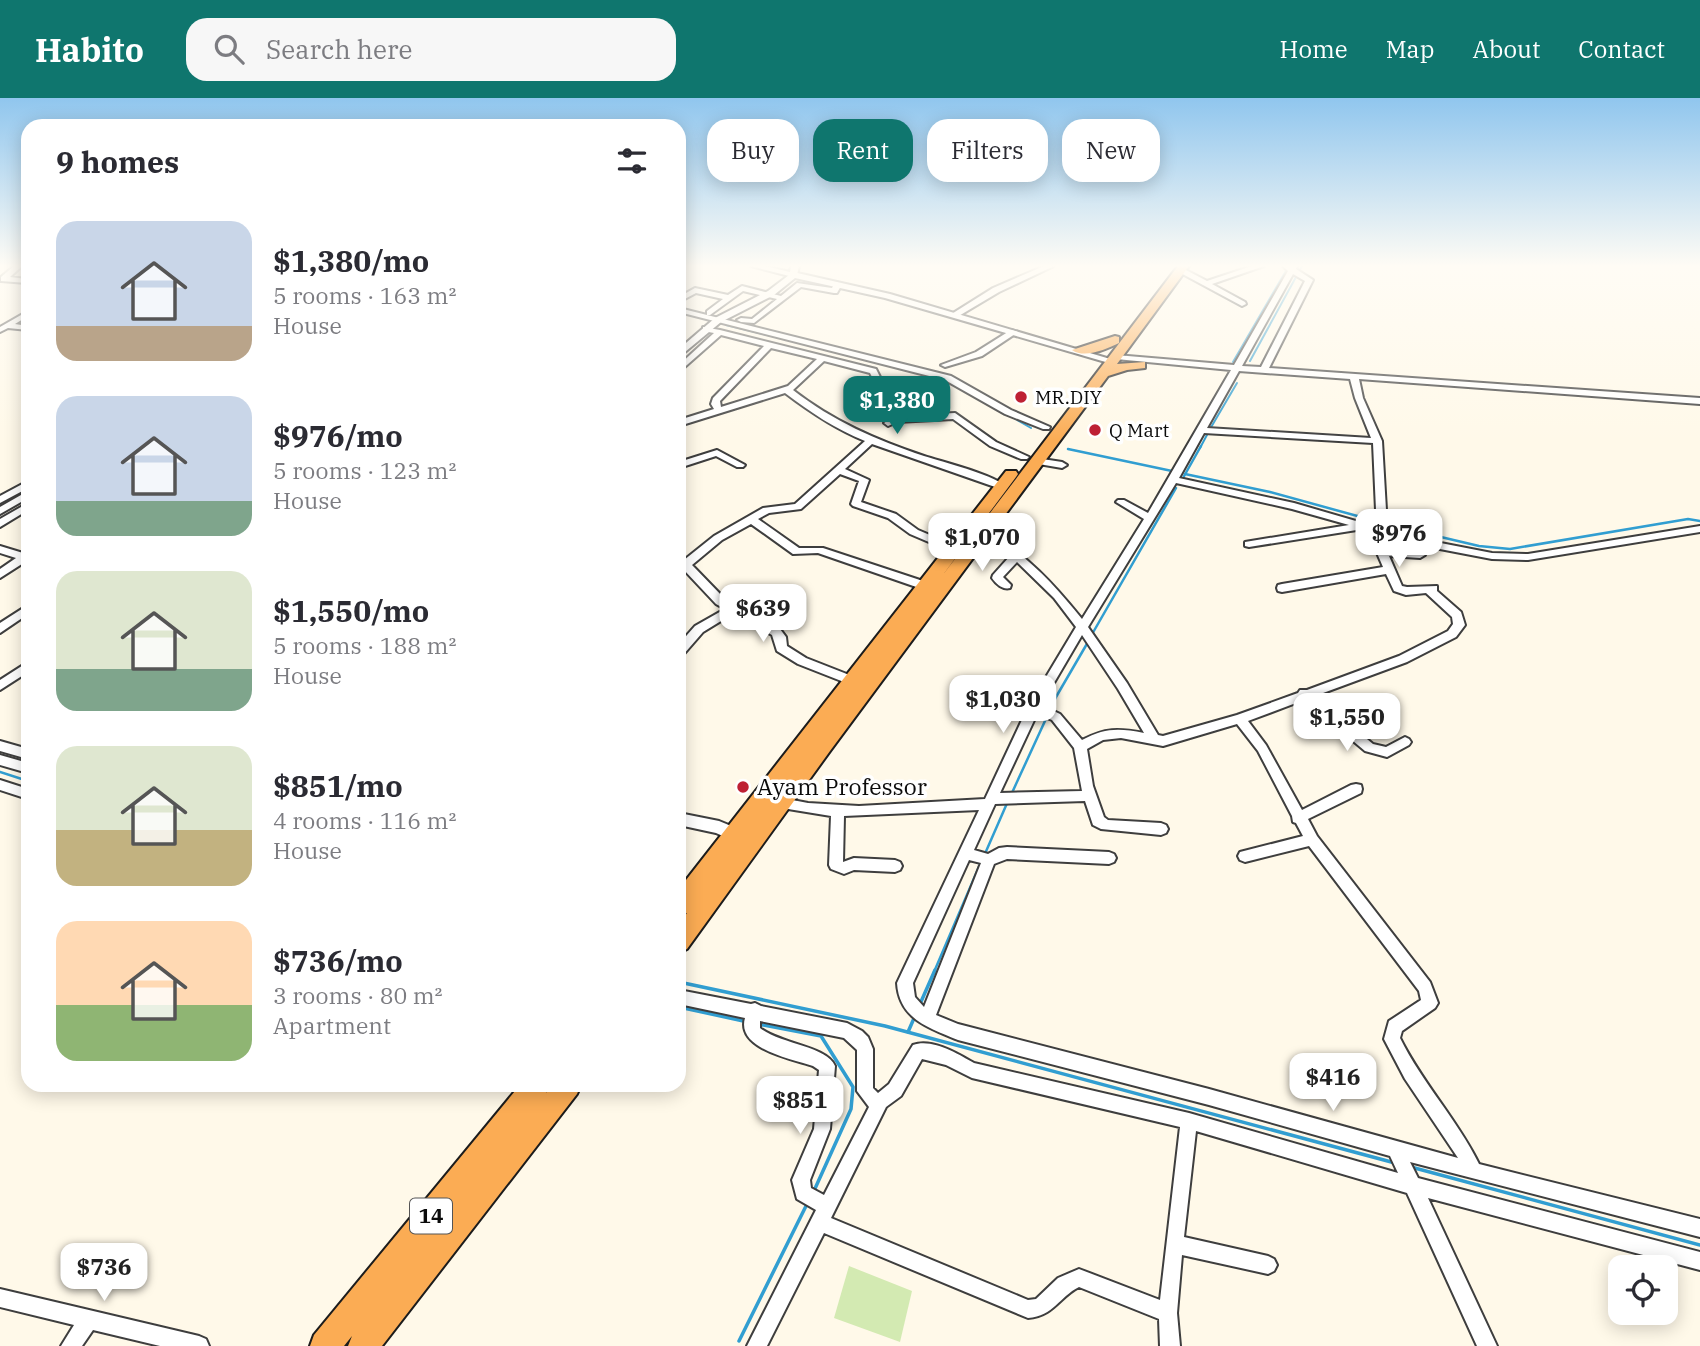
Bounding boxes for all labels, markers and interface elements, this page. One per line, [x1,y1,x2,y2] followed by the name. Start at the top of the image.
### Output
[186,18,676,81] search box
[35,28,144,71] text: Habito
[210,30,248,68] icon: search
[266,32,412,66] text: Search here
[1280,33,1348,65] text: Home
[1386,33,1434,65] text: Map
[1472,33,1540,65] text: About
[1578,33,1665,65] text: Contact
[707,119,799,182] chip: Buy
[813,119,913,182] chip: Rent
[927,119,1048,182] chip: Filters
[1062,119,1160,182] chip: New
[56,142,179,181] text: 9 homes
[613,142,651,180] icon: filters
[273,241,429,280] text: $1,380/mo
[112,249,196,333] icon: home
[273,280,456,310] text: 5 rooms · 163 m²
[273,310,342,340] text: House
[840,376,954,436] pin: $1,380
[859,384,935,414] text: $1,380
[1035,385,1102,409] place label: MR.DIY
[1013,389,1029,405] marker: MR.DIY
[273,416,403,455] text: $976/mo
[1109,418,1170,442] place label: Q Mart
[1087,422,1103,438] marker: Q Mart
[112,424,196,508] icon: home
[273,455,456,485] text: 5 rooms · 123 m²
[273,485,342,515] text: House
[1358,510,1440,569] pin: $976
[925,514,1039,573] pin: $1,070
[1371,517,1427,547] text: $976
[944,521,1020,551] text: $1,070
[722,584,804,644] pin: $639
[273,591,429,630] text: $1,550/mo
[735,592,791,622] text: $639
[112,599,196,683] icon: home
[273,630,456,660] text: 5 rooms · 188 m²
[273,660,342,690] text: House
[946,676,1060,735] pin: $1,030
[965,683,1041,713] text: $1,030
[1290,694,1404,753] pin: $1,550
[1309,701,1385,731] text: $1,550
[273,766,403,805] text: $851/mo
[757,771,927,801] place label: Ayam Professor
[112,774,196,858] icon: home
[735,779,751,795] marker: Ayam Professor
[273,805,456,835] text: 4 rooms · 116 m²
[273,835,342,865] text: House
[273,941,403,980] text: $736/mo
[112,949,196,1033] icon: home
[273,980,443,1010] text: 3 rooms · 80 m²
[273,1010,391,1040] text: Apartment
[1292,1054,1374,1113] pin: $416
[1305,1061,1361,1091] text: $416
[759,1076,841,1136] pin: $851
[772,1084,828,1114] text: $851
[410,1198,452,1234] road number: 14
[63,1244,145,1303] pin: $736
[76,1251,132,1281] text: $736
[1608,1255,1678,1325] map controls
[1608,1255,1678,1325] button: locate

